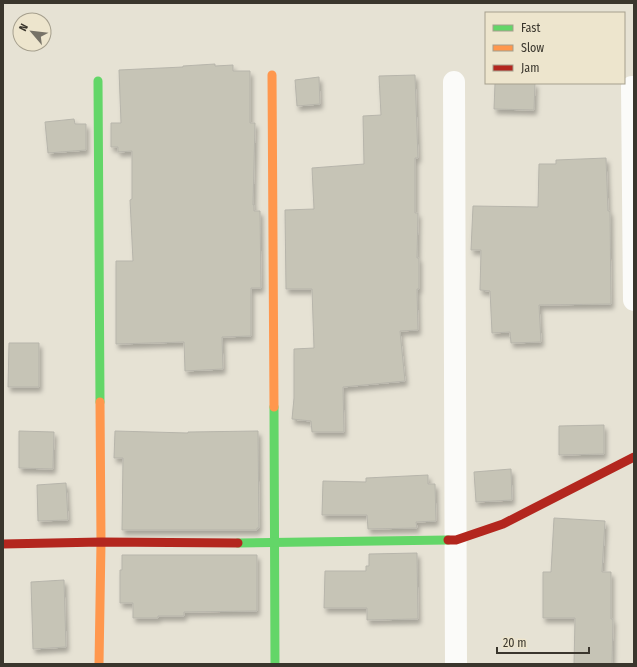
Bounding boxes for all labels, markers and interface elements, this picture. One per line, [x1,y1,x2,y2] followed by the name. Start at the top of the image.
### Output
[12,12,52,52] north arrow
[485,12,625,84] legend
[521,21,540,35] text: Fast
[16,22,31,34] text: N
[521,41,544,55] text: Slow
[521,61,539,75] text: Jam
[497,629,589,655] scale bar
[503,636,527,650] text: 20 m

